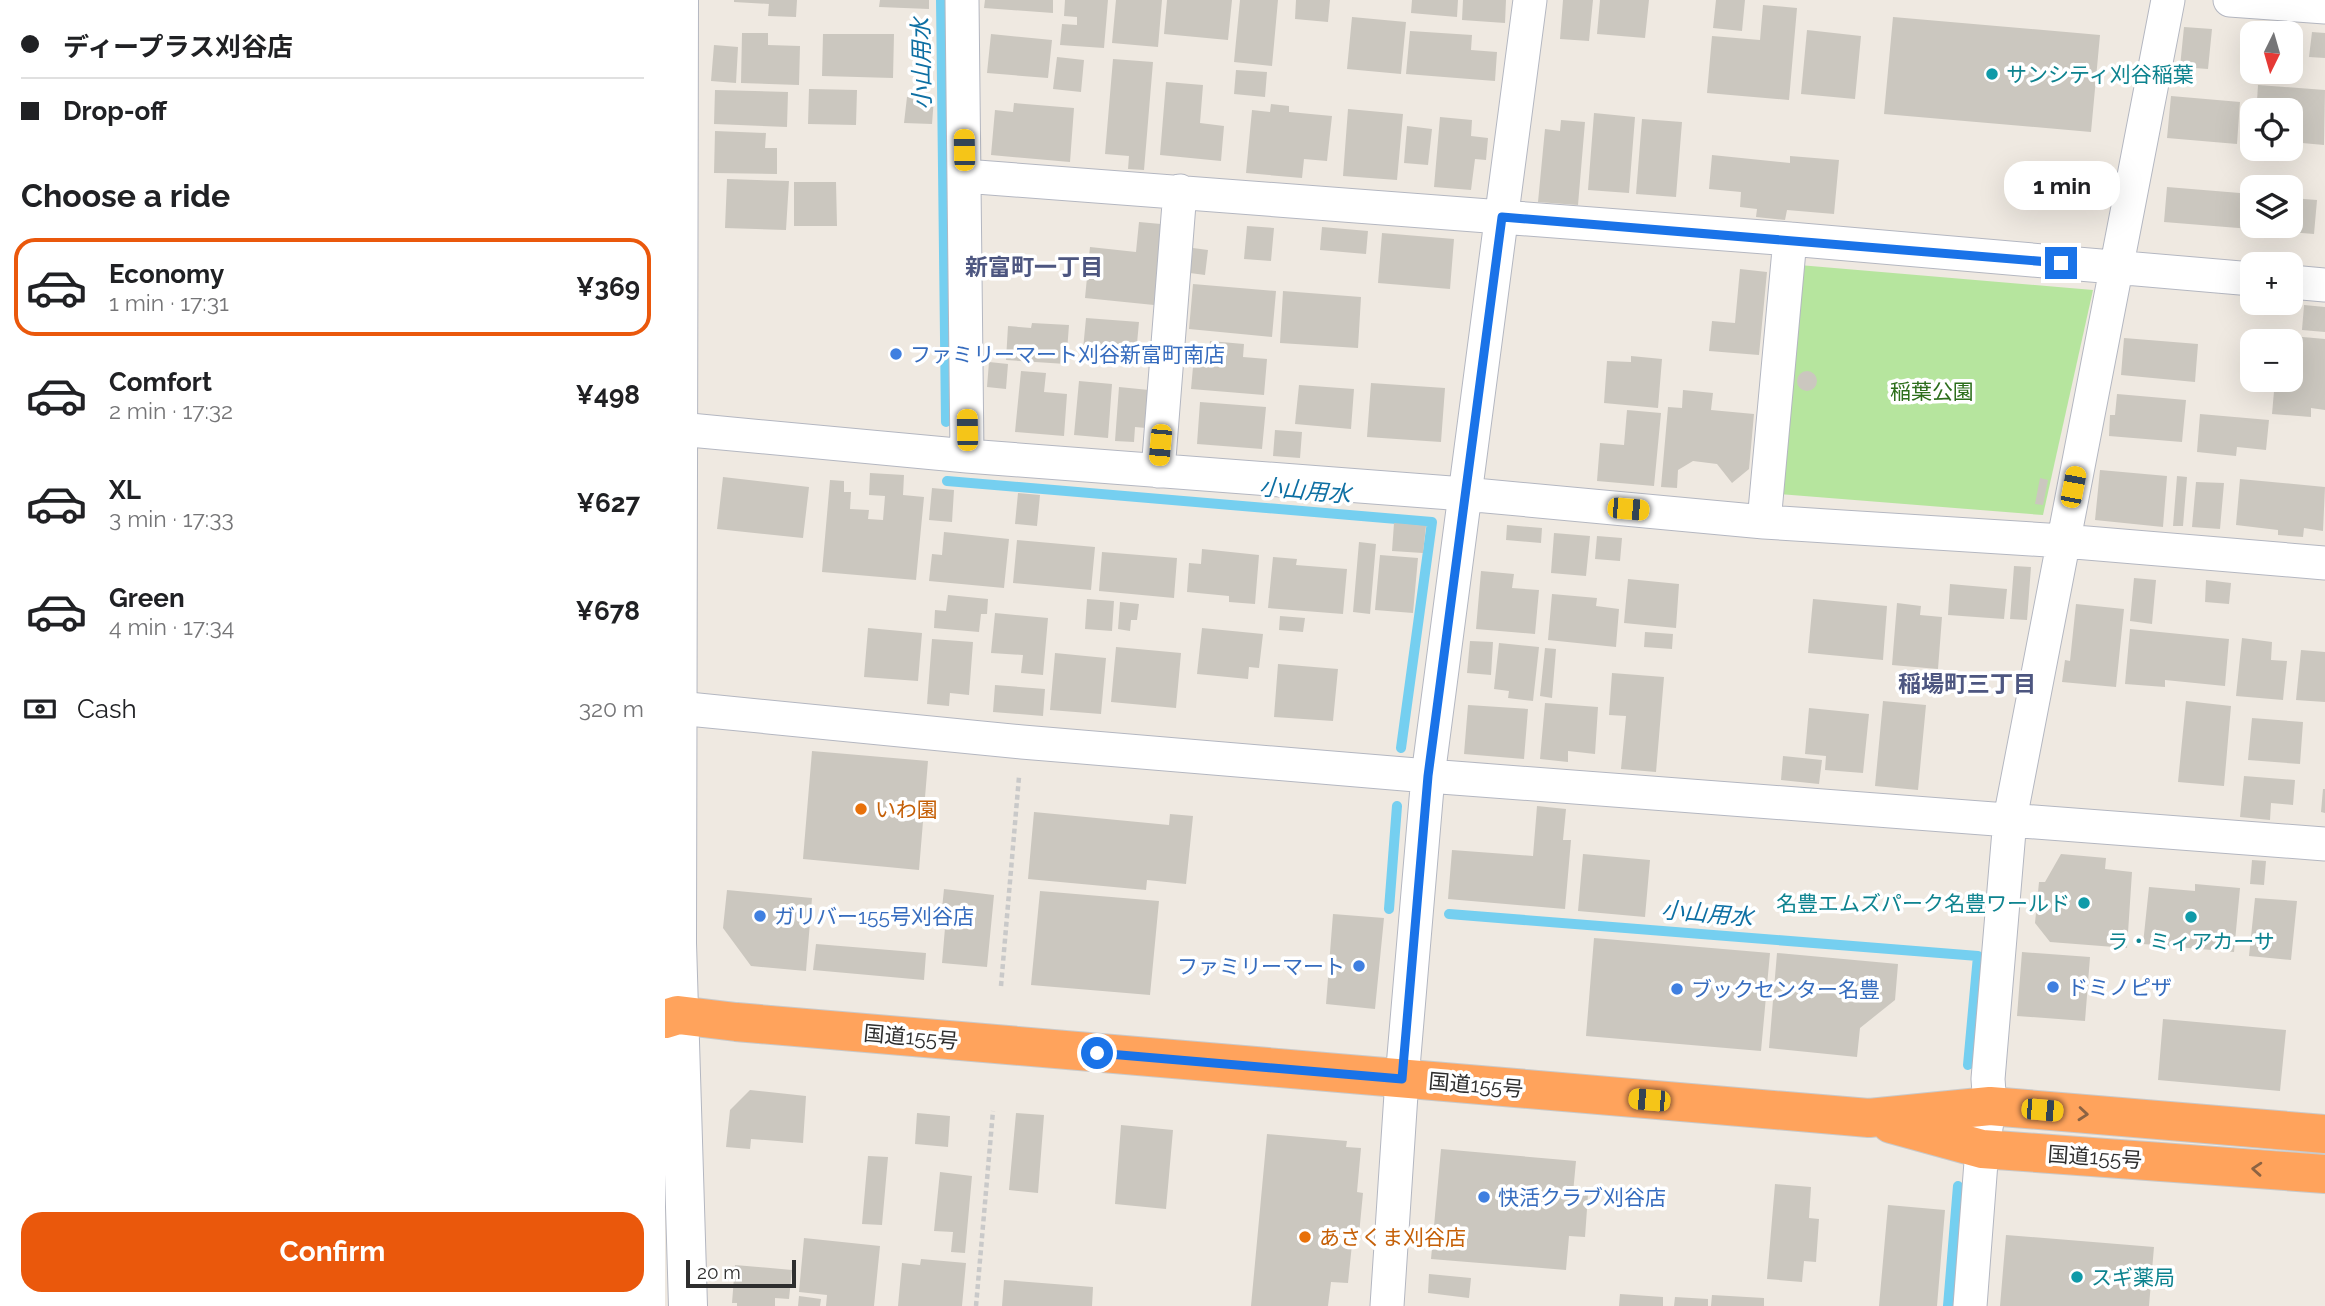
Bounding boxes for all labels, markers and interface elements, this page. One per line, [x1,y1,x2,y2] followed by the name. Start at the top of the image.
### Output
[907,15,935,110] water label: 小山用水
[2240,21,2303,84] north arrow
[2240,21,2303,392] map controls
[63,32,293,62] text: ディープラス刈谷店
[2006,62,2194,87] place label: サンシティ刈谷稲葉
[1984,66,2000,82] marker: サンシティ刈谷稲葉
[63,96,167,126] text: Drop-off
[2240,98,2303,161] button: locate
[954,129,975,171] car
[2003,162,2119,210] callout: 1 min
[2033,172,2091,199] text: 1 min
[2240,175,2303,238] button: layers
[21,177,230,214] text: Choose a ride
[2045,247,2077,279] route end
[2240,252,2303,315] button: +
[965,253,1103,280] district label: 新富町一丁目
[25,256,88,319] icon: car
[109,259,224,289] text: Economy
[576,272,640,302] text: ¥369
[109,289,229,316] text: 1 min · 17:31
[2240,329,2303,392] button: −
[910,342,1225,367] place label: ファミリーマート刈谷新富町南店
[888,346,904,362] marker: ファミリーマート刈谷新富町南店
[25,364,88,427] icon: car
[109,367,212,397] text: Comfort
[1890,379,1974,404] park label: 稲葉公園
[576,380,640,410] text: ¥498
[109,397,233,424] text: 2 min · 17:32
[957,409,978,451] car
[1148,423,1173,467] car
[2059,464,2088,510] car
[25,472,88,535] icon: car
[1258,473,1355,508] water label: 小山用水
[109,475,141,505] text: XL
[576,488,640,518] text: ¥627
[1607,497,1650,521] car
[109,505,234,532] text: 3 min · 17:33
[25,580,88,643] icon: car
[109,583,185,613] text: Green
[575,596,640,626] text: ¥678
[109,613,234,640] text: 4 min · 17:34
[1898,670,2036,697] district label: 稲場町三丁目
[21,690,59,728] icon: cash
[77,694,137,724] text: Cash
[579,695,644,722] text: 320 m
[875,797,938,822] place label: いわ園
[853,801,869,817] marker: いわ園
[1776,891,2070,916] place label: 名豊エムズパーク名豊ワールド
[2076,895,2092,911] marker: 名豊エムズパーク名豊ワールド
[1660,896,1757,931] water label: 小山用水
[774,904,974,929] place label: ガリバー155号刈谷店
[752,908,768,924] marker: ガリバー155号刈谷店
[2183,909,2199,925] marker: ラ・ミィアカーサ
[2107,929,2275,954] place label: ラ・ミィアカーサ
[1177,954,1345,979] place label: ファミリーマート
[1351,958,1367,974] marker: ファミリーマート
[2067,975,2172,1000] place label: ドミノピザ
[1691,977,1880,1002] place label: ブックセンター名豊
[2045,979,2061,995] marker: ドミノピザ
[1669,981,1685,997] marker: ブックセンター名豊
[863,1020,959,1054] street label: 国道155号
[1081,1037,1113,1069] route start
[1428,1068,1524,1102] street label: 国道155号
[1628,1088,1671,1112] car
[2021,1098,2064,1122] car
[2078,1106,2089,1121] one-way arrow
[2047,1141,2143,1173] street label: 国道155号
[2251,1162,2262,1177] one-way arrow
[1498,1185,1666,1210] place label: 快活クラブ刈谷店
[1476,1189,1492,1205] marker: 快活クラブ刈谷店
[21,1212,644,1292] button: Confirm
[1319,1225,1466,1250] place label: あさくま刈谷店
[1297,1229,1313,1245] marker: あさくま刈谷店
[686,1257,796,1289] scale bar
[697,1261,741,1283] text: 20 m
[2091,1265,2175,1290] place label: スギ薬局
[2069,1269,2085,1285] marker: スギ薬局

